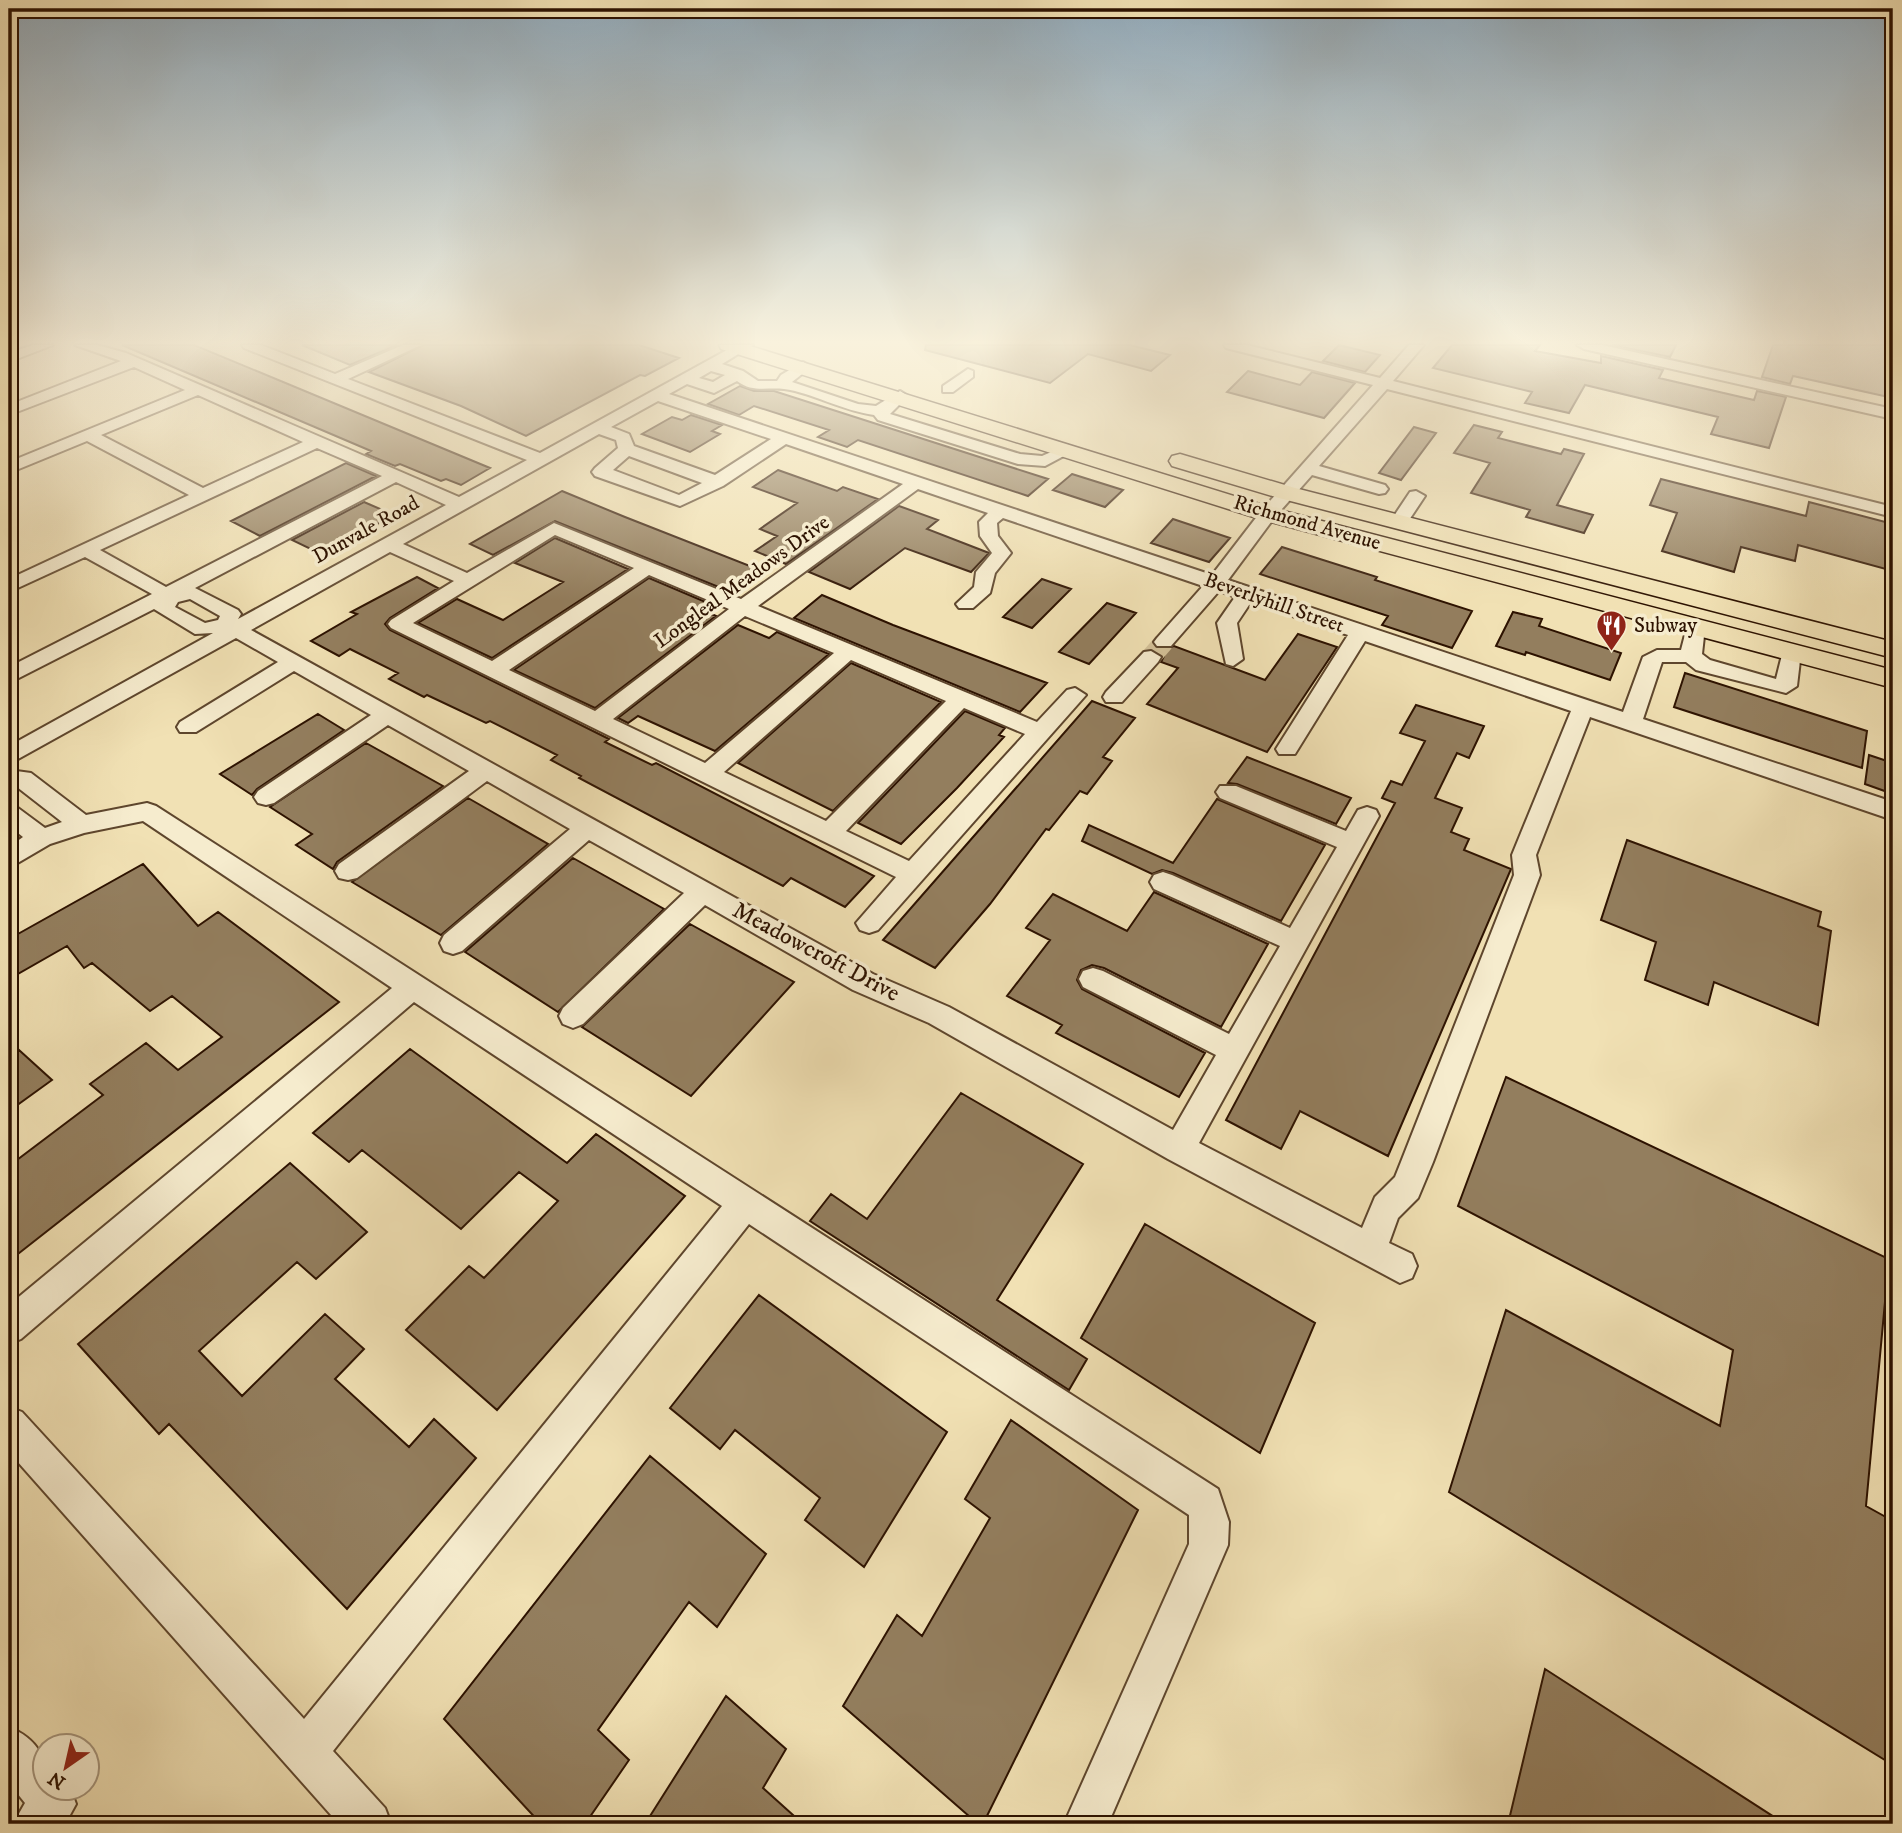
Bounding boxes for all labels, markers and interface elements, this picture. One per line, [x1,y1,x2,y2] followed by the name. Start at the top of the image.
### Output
[308,490,424,570] street label: Dunvale Road
[1230,490,1384,556] street label: Richmond Avenue
[649,510,835,654] street label: Longleal Meadows Drive
[1200,567,1348,639] street label: Beverlyhill Street
[1594,609,1628,653] restaurant icon: Subway
[1634,613,1698,639] place label: Subway
[727,895,905,1009] street label: Meadowcroft Drive
[32,1731,102,1801] north arrow
[44,1766,70,1794] text: N

